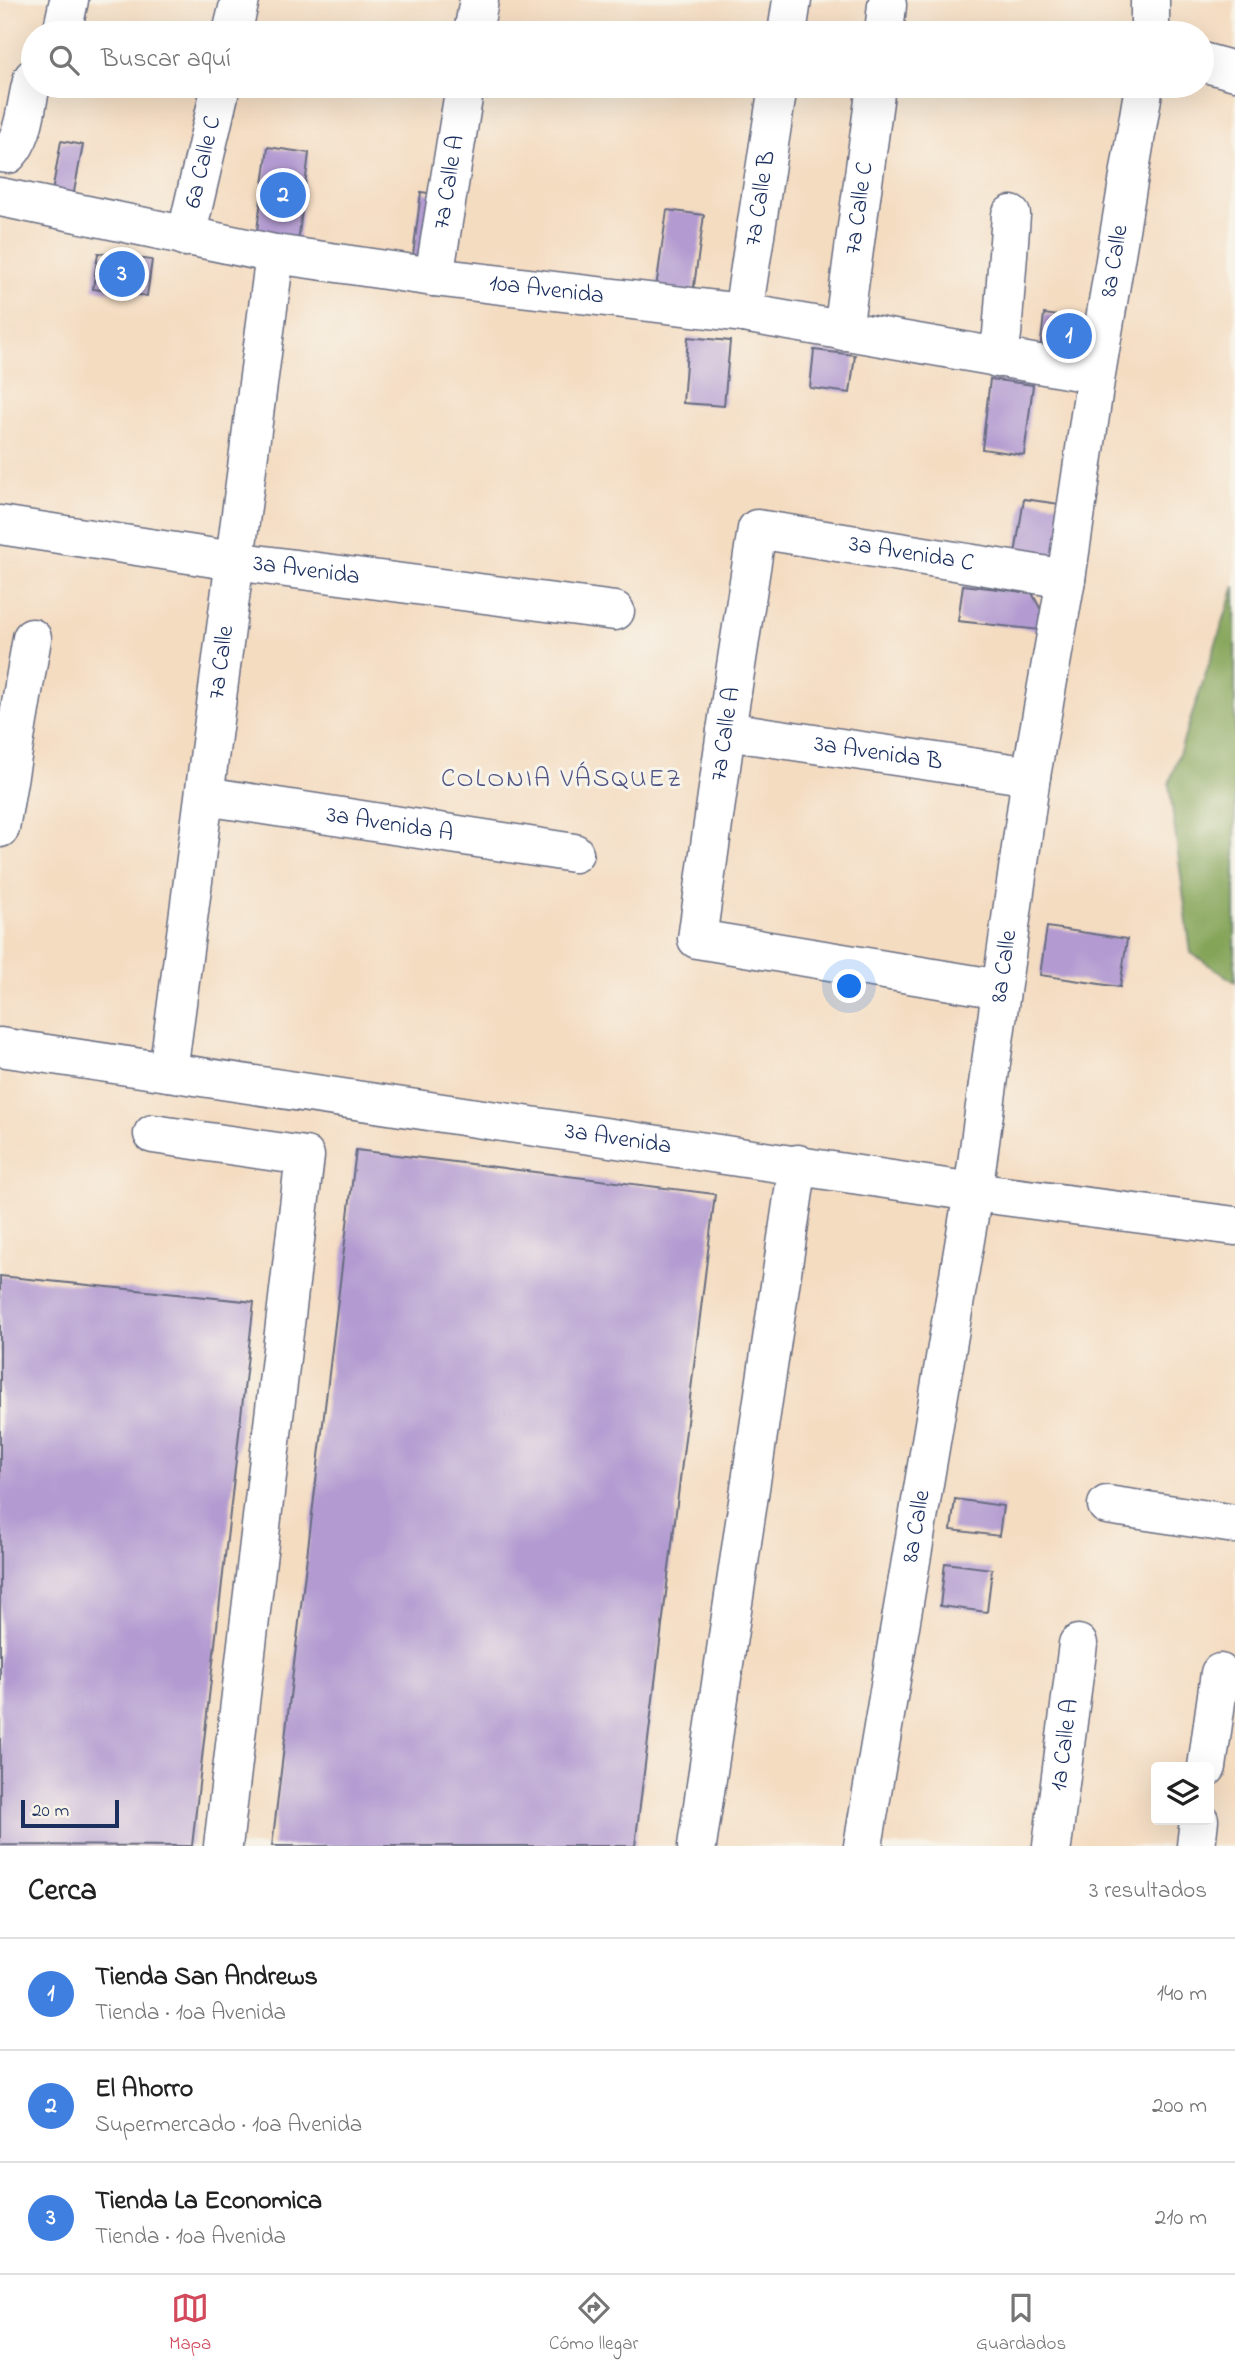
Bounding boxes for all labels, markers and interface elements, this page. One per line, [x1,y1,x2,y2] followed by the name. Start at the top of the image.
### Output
[21,21,1214,98] search box
[45,41,83,79] icon: search
[101,41,231,79] text: Buscar aquí
[176,112,231,212] street label: 6a Calle C
[425,133,474,232] street label: 7a Calle A
[736,148,785,248] street label: 7a Calle B
[836,160,883,257] street label: 7a Calle C
[260,169,306,221] pin: 2
[1092,222,1138,300] street label: 8a Calle
[99,248,145,300] pin: 3
[488,266,606,314] street label: 10a Avenida
[1046,310,1092,362] pin: 1
[846,527,977,581] street label: 3a Avenida C
[251,546,362,595] street label: 3a Avenida
[199,623,244,701] street label: 7a Calle
[702,685,750,783] street label: 7a Calle A
[812,727,945,780] street label: 3a Avenida B
[441,761,683,799] district label: COLONIA VÁSQUEZ
[324,797,456,852] street label: 3a Avenida A
[982,928,1027,1005] street label: 8a Calle
[832,969,866,1003] your location
[563,1114,674,1164] street label: 3a Avenida
[893,1487,940,1565] street label: 8a Calle
[1042,1697,1088,1793] street label: 1a Calle A
[1151,1762,1214,1825] map controls
[1151,1762,1214,1825] button: layers
[21,1797,119,1829] scale bar
[32,1798,69,1825] text: 20 m
[28,1870,97,1914] text: Cerca
[1089,1875,1207,1908] text: 3 resultados
[95,1959,318,1997] text: Tienda San Andrews
[47,1978,55,2011] text: 1
[1157,1978,1207,2011] text: 140 m
[95,1997,286,2030] text: Tienda · 10a Avenida
[95,2071,193,2109] text: El Ahorro
[45,2090,57,2123] text: 2
[1152,2090,1207,2123] text: 200 m
[95,2109,362,2142] text: Supermercado · 10a Avenida
[95,2183,322,2221] text: Tienda La Economica
[46,2202,56,2235] text: 3
[1155,2202,1207,2235] text: 210 m
[95,2221,286,2254] text: Tienda · 10a Avenida
[169,2289,211,2358] tab: Mapa
[549,2289,638,2358] tab: Cómo llegar
[976,2289,1066,2358] tab: Guardados

